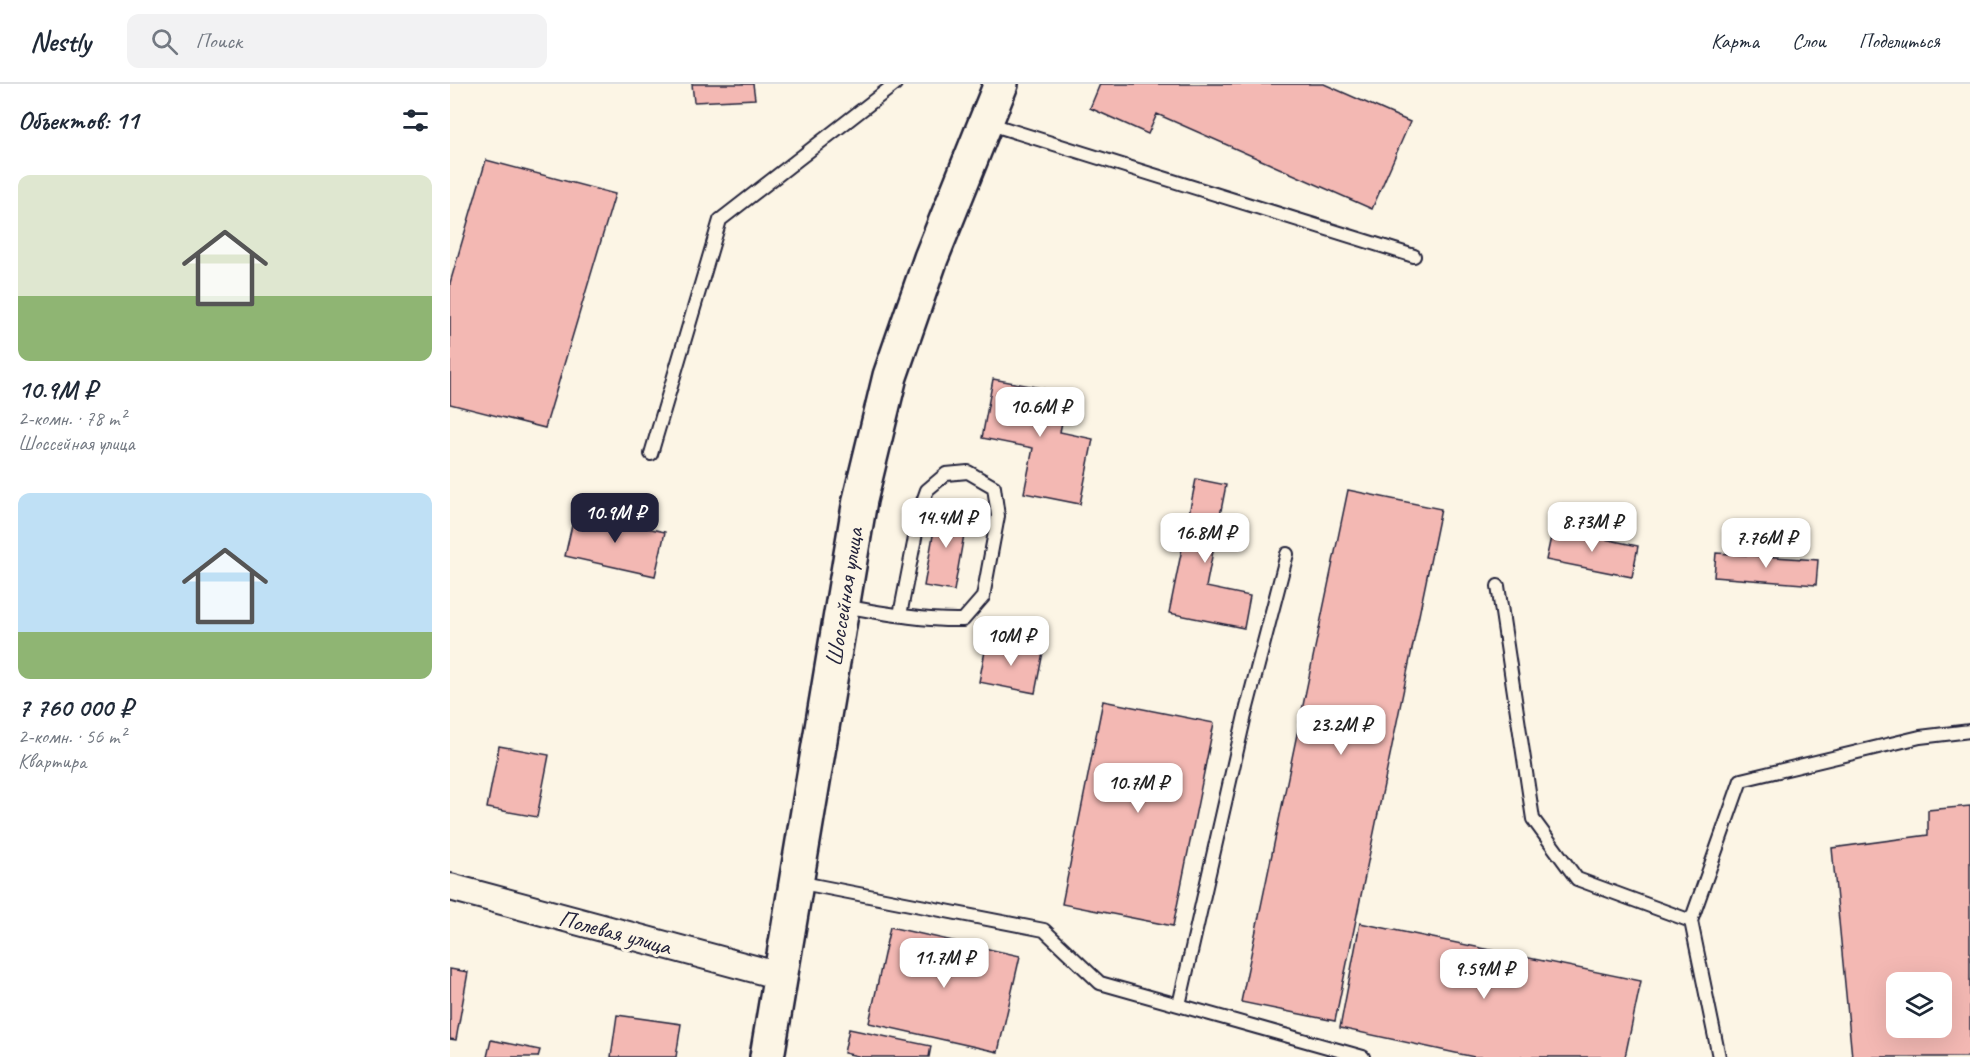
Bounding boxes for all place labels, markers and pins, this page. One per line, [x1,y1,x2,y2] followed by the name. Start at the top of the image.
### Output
[985,387,1095,438] pin: 10.6M ₽
[560,493,670,544] pin: 10.9M ₽
[891,498,1001,549] pin: 14.4M ₽
[1537,502,1647,553] pin: 8.73M ₽
[1150,513,1260,564] pin: 16.8M ₽
[1711,518,1821,569] pin: 7.76M ₽
[969,616,1053,667] pin: 10M ₽
[1286,705,1396,756] pin: 23.2M ₽
[1083,763,1193,814] pin: 10.7M ₽
[889,938,999,989] pin: 11.7M ₽
[1429,949,1539,1000] pin: 9.59M ₽

